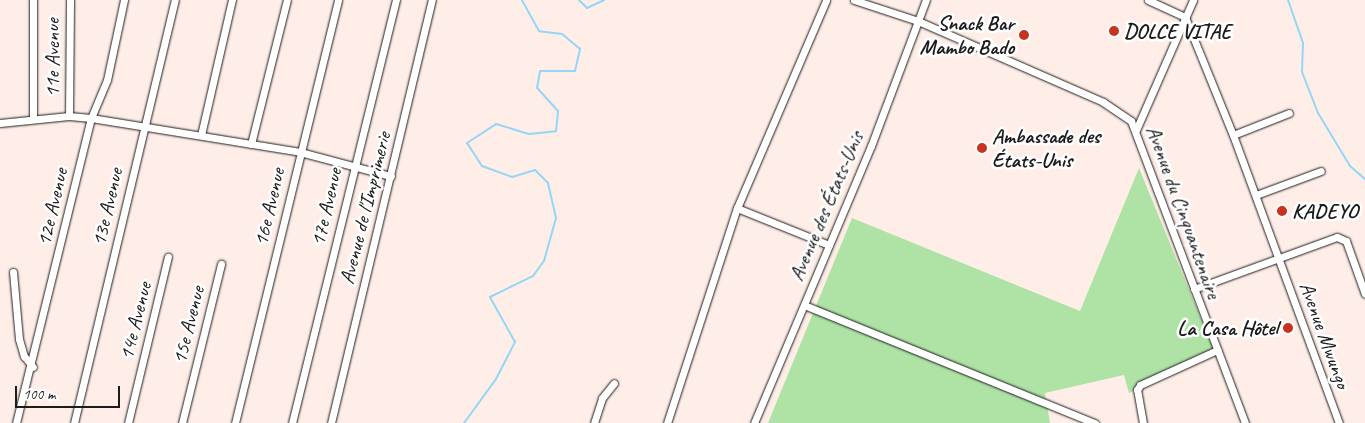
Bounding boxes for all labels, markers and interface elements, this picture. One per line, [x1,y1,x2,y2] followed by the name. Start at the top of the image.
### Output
[919,10,1014,60] place label: Snack Bar Mambo Bado
[39,18,65,98] street label: 11e Avenue
[1124,18,1231,44] place label: DOLCE VITAE
[1108,25,1120,37] marker: DOLCE VITAE
[1018,29,1030,41] marker: Snack Bar Mambo Bado
[992,123,1100,173] place label: Ambassade des États-Unis
[1141,123,1227,301] street label: Avenue du Cinquantenaire
[783,127,869,285] street label: Avenue des États-Unis
[334,129,396,287] street label: Avenue de l'Imprimerie
[976,142,988,154] marker: Ambassade des États-Unis
[31,166,73,248] street label: 12e Avenue
[86,166,128,248] street label: 13e Avenue
[248,166,290,248] street label: 16e Avenue
[305,166,347,248] street label: 17e Avenue
[1292,198,1358,224] place label: KADEYO
[1276,205,1288,217] marker: KADEYO
[1294,278,1356,392] street label: Avenue Mwungo
[113,280,157,362] street label: 14e Avenue
[166,284,210,366] street label: 15e Avenue
[1177,315,1278,341] place label: La Casa Hôtel
[1282,322,1294,334] marker: La Casa Hôtel
[18,376,122,408] scale bar
[23,385,55,404] text: 100 m

